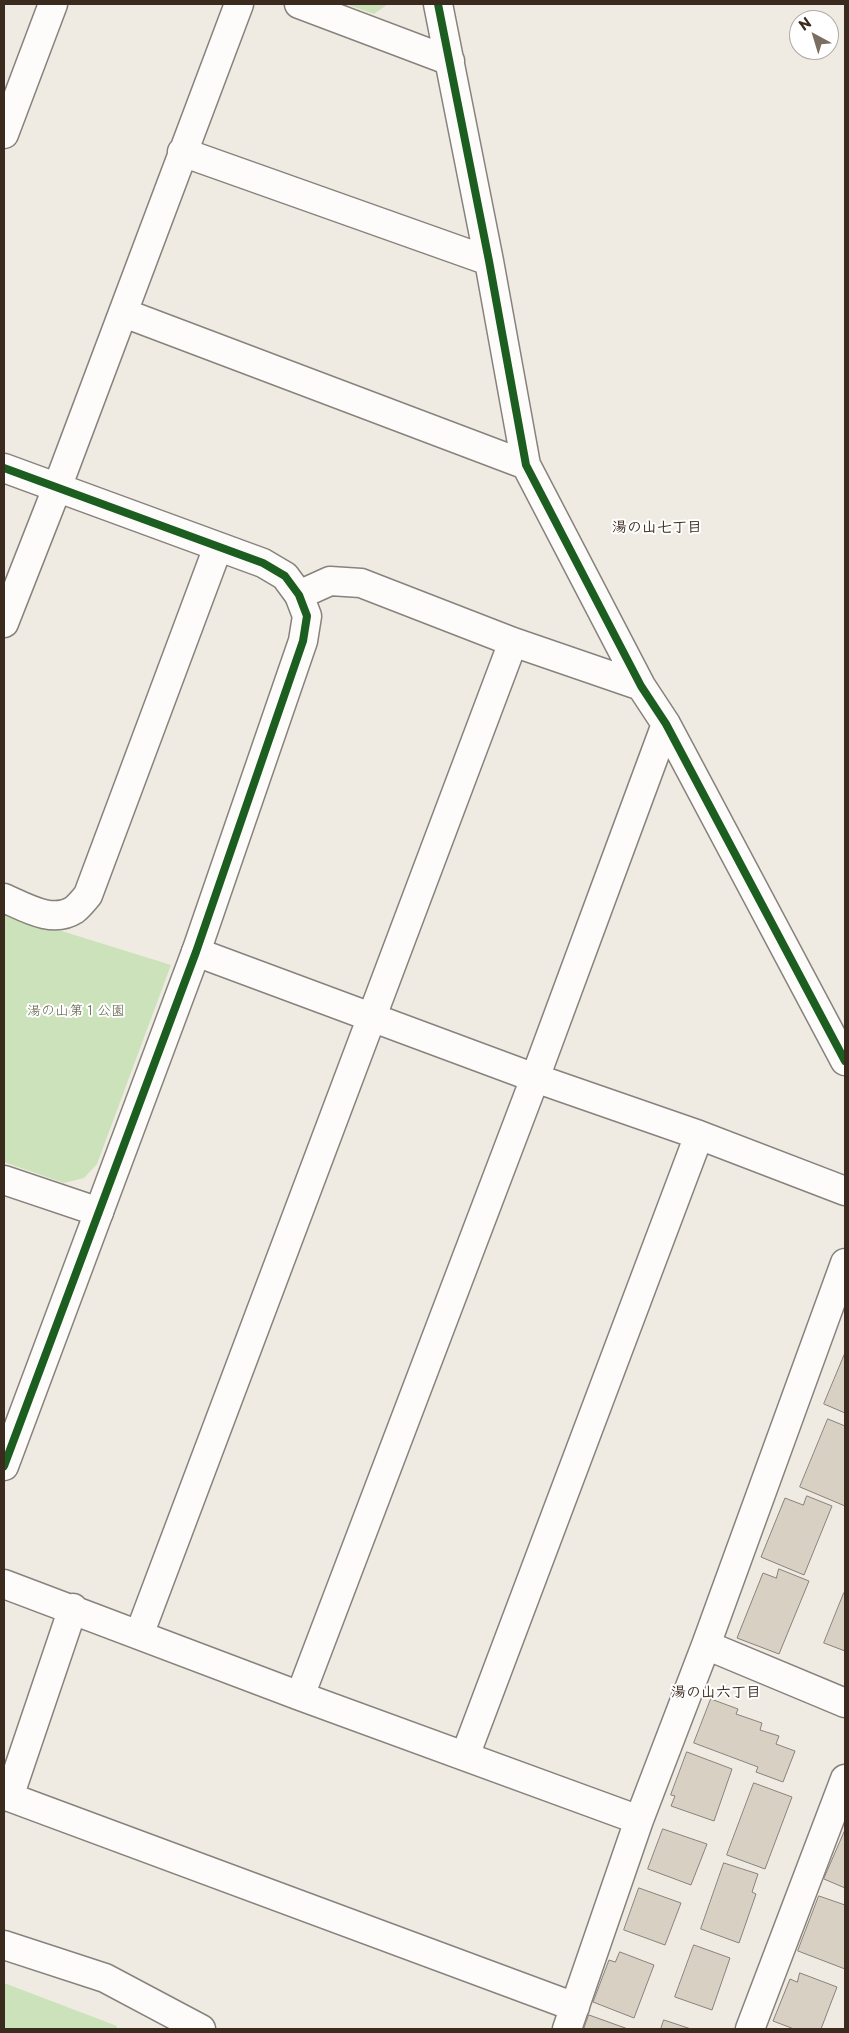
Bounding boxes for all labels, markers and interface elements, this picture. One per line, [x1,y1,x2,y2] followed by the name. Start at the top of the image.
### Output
[789,10,839,60] north arrow
[794,12,816,35] text: N
[612,519,702,537] district label: 湯の山七丁目
[27,1003,125,1019] park label: 湯の山第１公園
[671,1684,761,1702] district label: 湯の山六丁目

